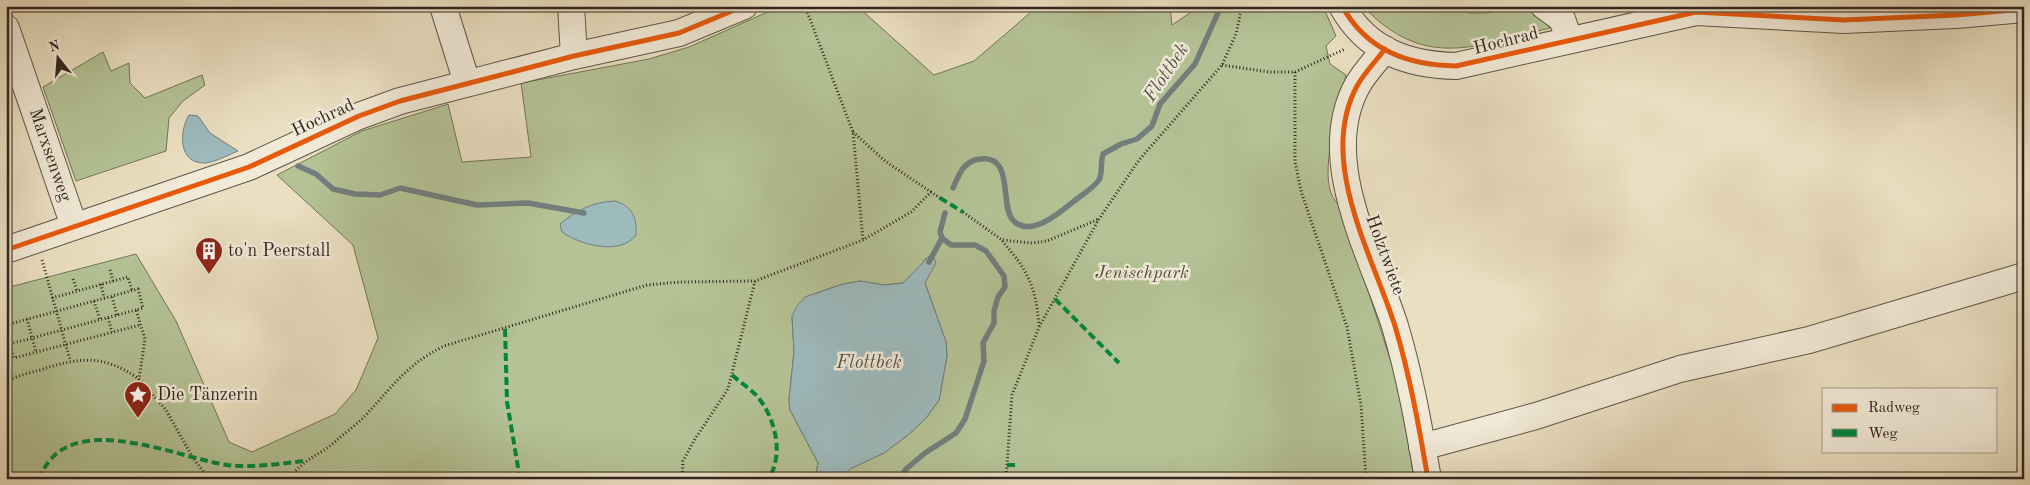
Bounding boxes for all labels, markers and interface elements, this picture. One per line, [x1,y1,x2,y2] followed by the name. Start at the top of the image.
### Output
[1472,24,1540,58] street label: Hochrad
[32,32,82,82] north arrow
[47,38,62,55] text: N
[1140,40,1193,106] water label: Flottbek
[289,96,357,140] street label: Hochrad
[26,106,74,204] street label: Marxsenweg
[1362,213,1408,297] street label: Holztwiete
[194,236,224,275] building icon: to'n Peerstall
[228,242,330,260] place label: to'n Peerstall
[1095,264,1189,282] park label: Jenischpark
[835,354,902,373] water label: Flottbek
[123,380,153,419] place icon: Die Tänzerin
[157,386,258,404] place label: Die Tänzerin
[1822,388,1998,452] legend
[1868,401,1920,416] text: Radweg
[1868,427,1898,442] text: Weg

